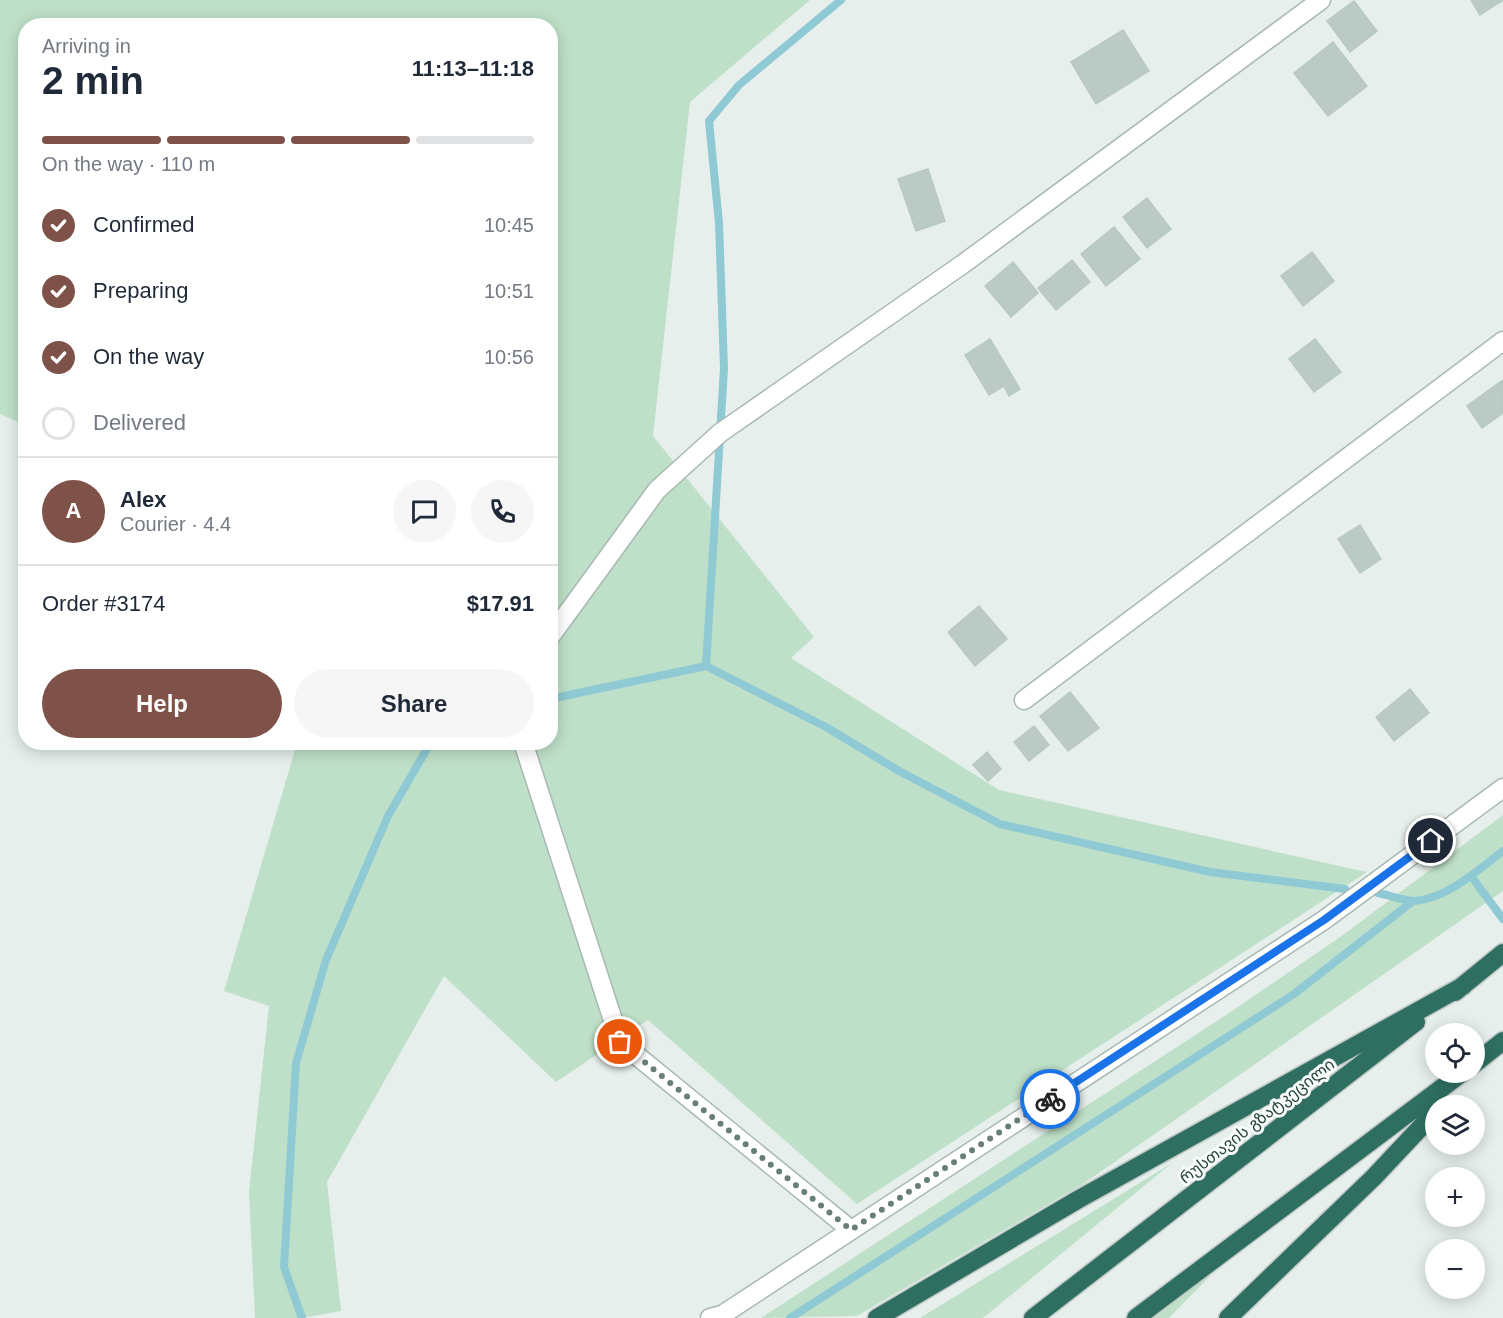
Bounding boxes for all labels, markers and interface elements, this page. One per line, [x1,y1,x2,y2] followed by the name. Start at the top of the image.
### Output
[42,35,131,57] text: Arriving in
[412,56,534,81] text: 11:13–11:18
[42,59,144,102] text: 2 min
[42,153,215,175] text: On the way · 110 m
[42,209,75,242] icon: check
[93,212,194,237] text: Confirmed
[484,214,534,236] text: 10:45
[42,275,75,308] icon: check
[93,278,188,303] text: Preparing
[484,280,534,302] text: 10:51
[42,341,75,374] icon: check
[93,344,204,369] text: On the way
[484,346,534,368] text: 10:56
[93,410,186,435] text: Delivered
[393,480,456,543] button: chat
[471,480,534,543] button: phone
[120,487,166,512] text: Alex
[66,498,81,523] text: A
[120,513,231,535] text: Courier · 4.4
[42,591,166,616] text: Order #3174
[467,591,534,616] text: $17.91
[42,669,282,738] button: Help
[294,669,534,738] button: Share
[1405,815,1456,866] pin
[1414,824,1447,857] icon: home
[594,1016,645,1067] pin
[1425,1023,1485,1299] map controls
[1425,1023,1485,1083] button: locate
[603,1025,636,1058] icon: bag
[1176,1055,1339,1188] street label: რუსთავის გზატკეცილი
[1020,1069,1080,1129] courier
[1034,1083,1067,1116] icon: bike
[1425,1095,1485,1155] button: layers
[1425,1167,1485,1227] button: +
[1425,1239,1485,1299] button: −

